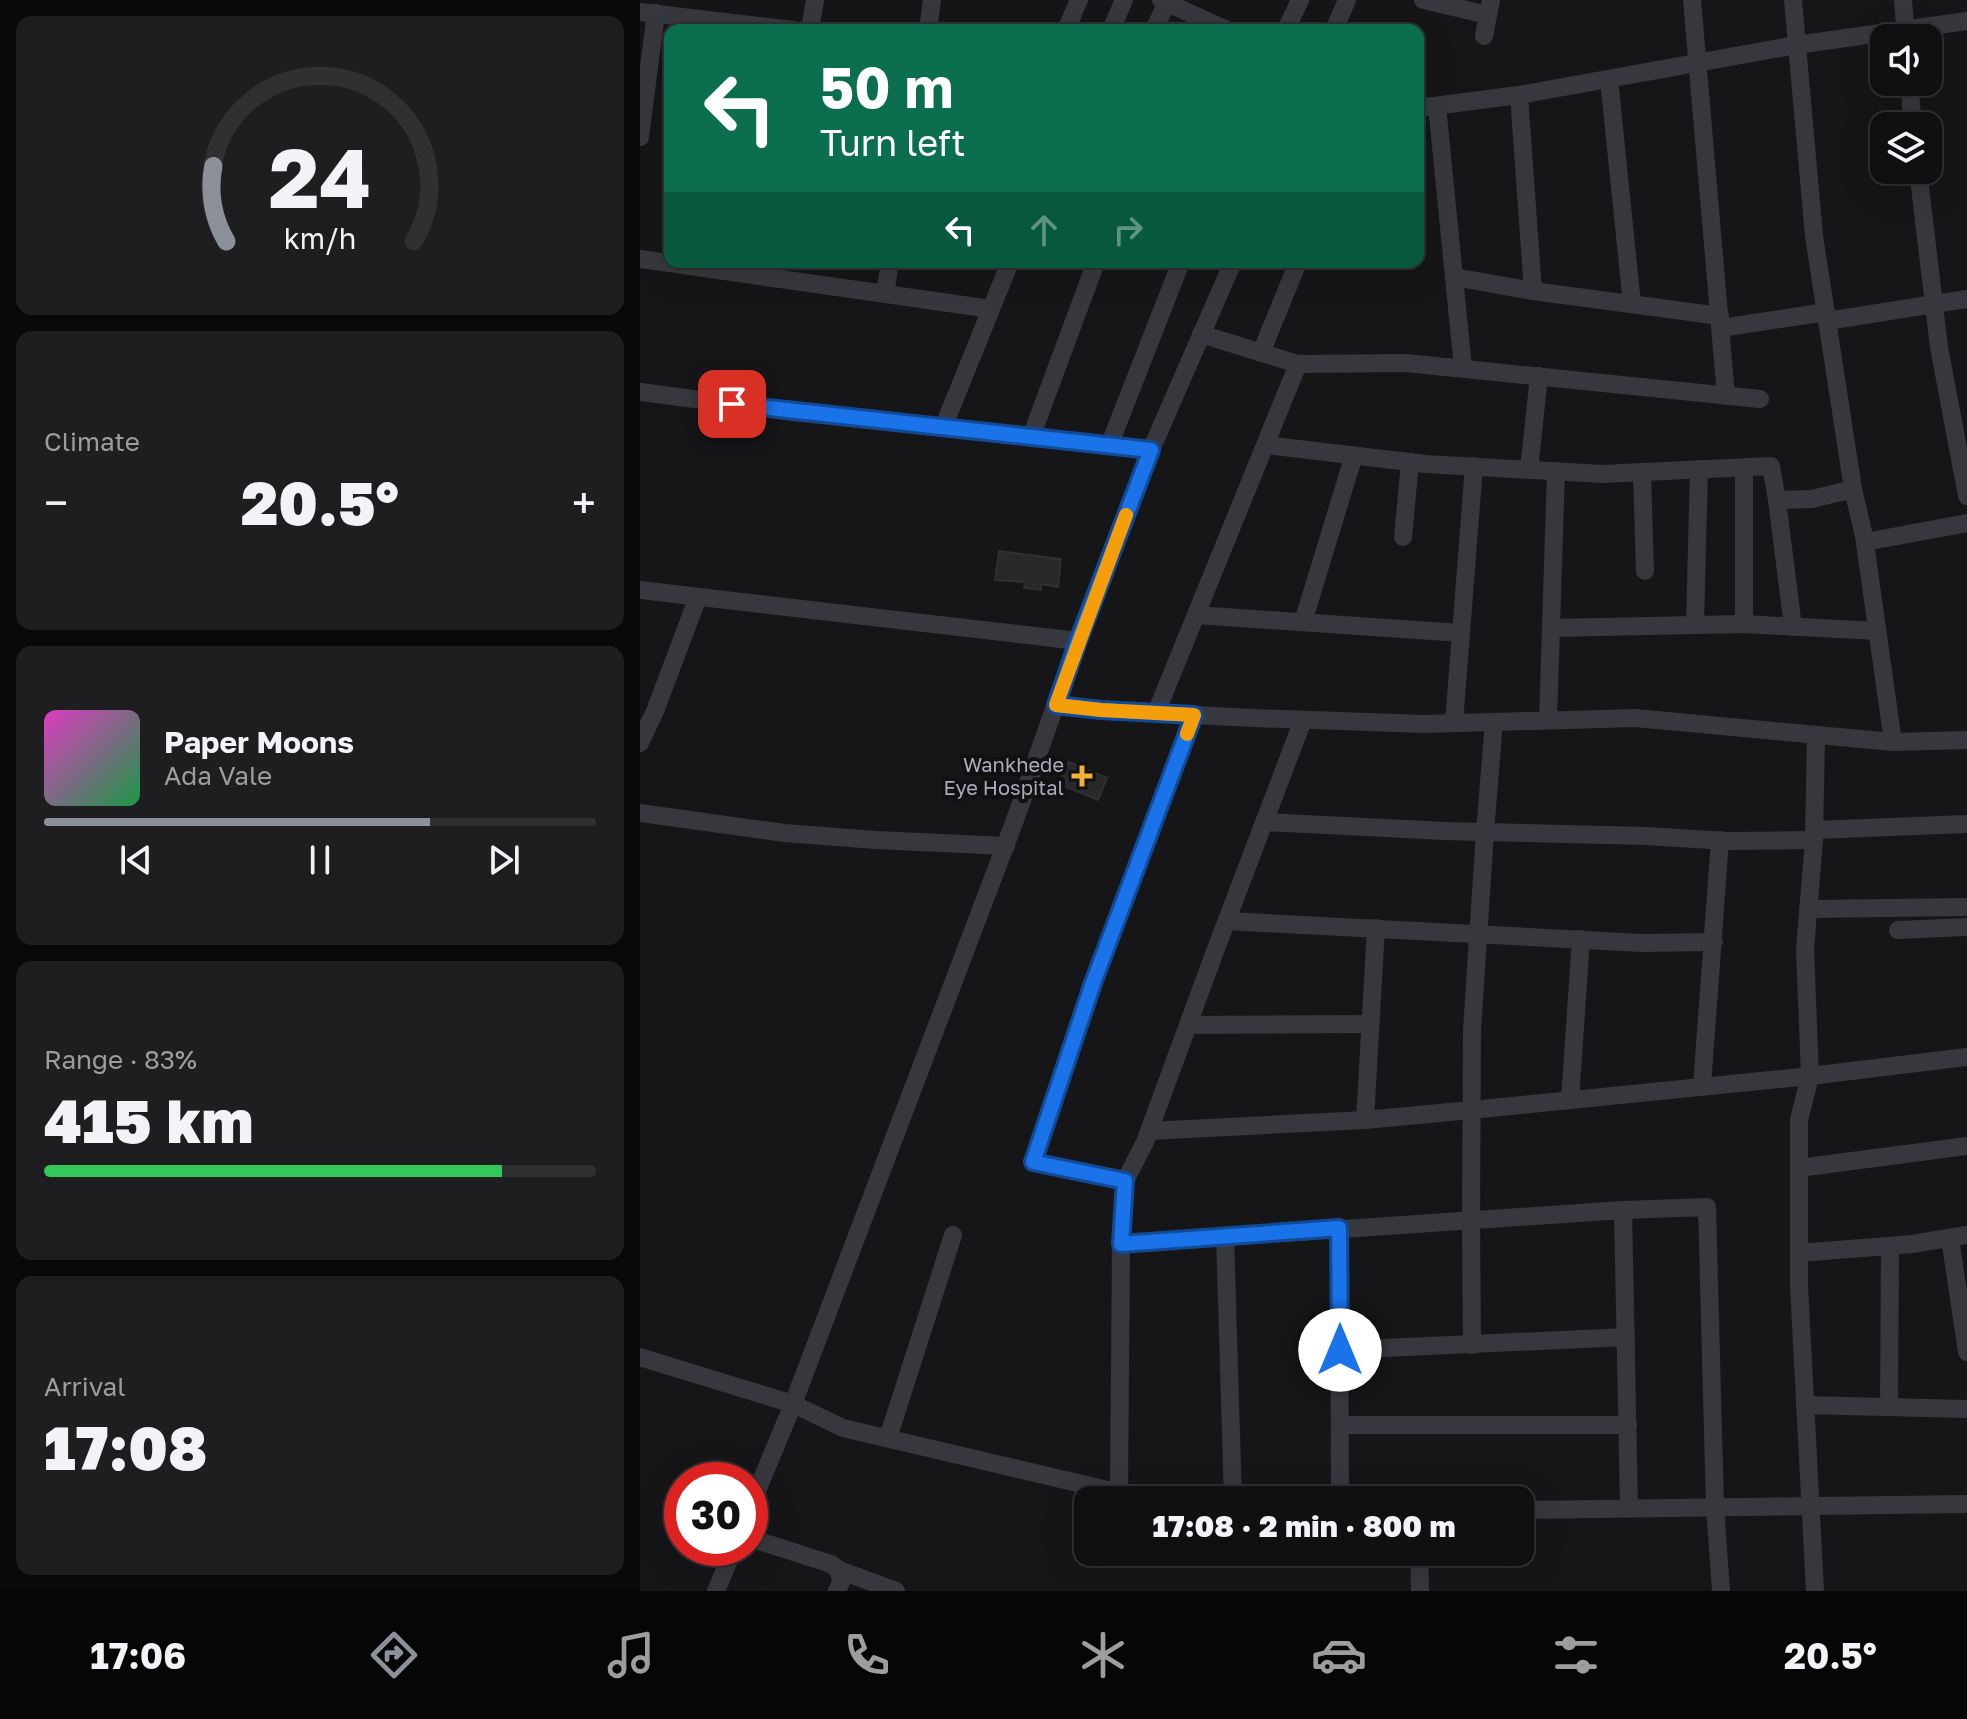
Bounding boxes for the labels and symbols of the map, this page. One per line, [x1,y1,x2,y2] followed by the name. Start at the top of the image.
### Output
[698,370,766,438] pin
[943,752,1064,799] place label: Wankhede Eye Hospital
[1071,765,1093,787] marker: Wankhede Eye Hospital
[1298,1308,1382,1392] position arrow
[664,1462,768,1566] speed limit sign: 30

